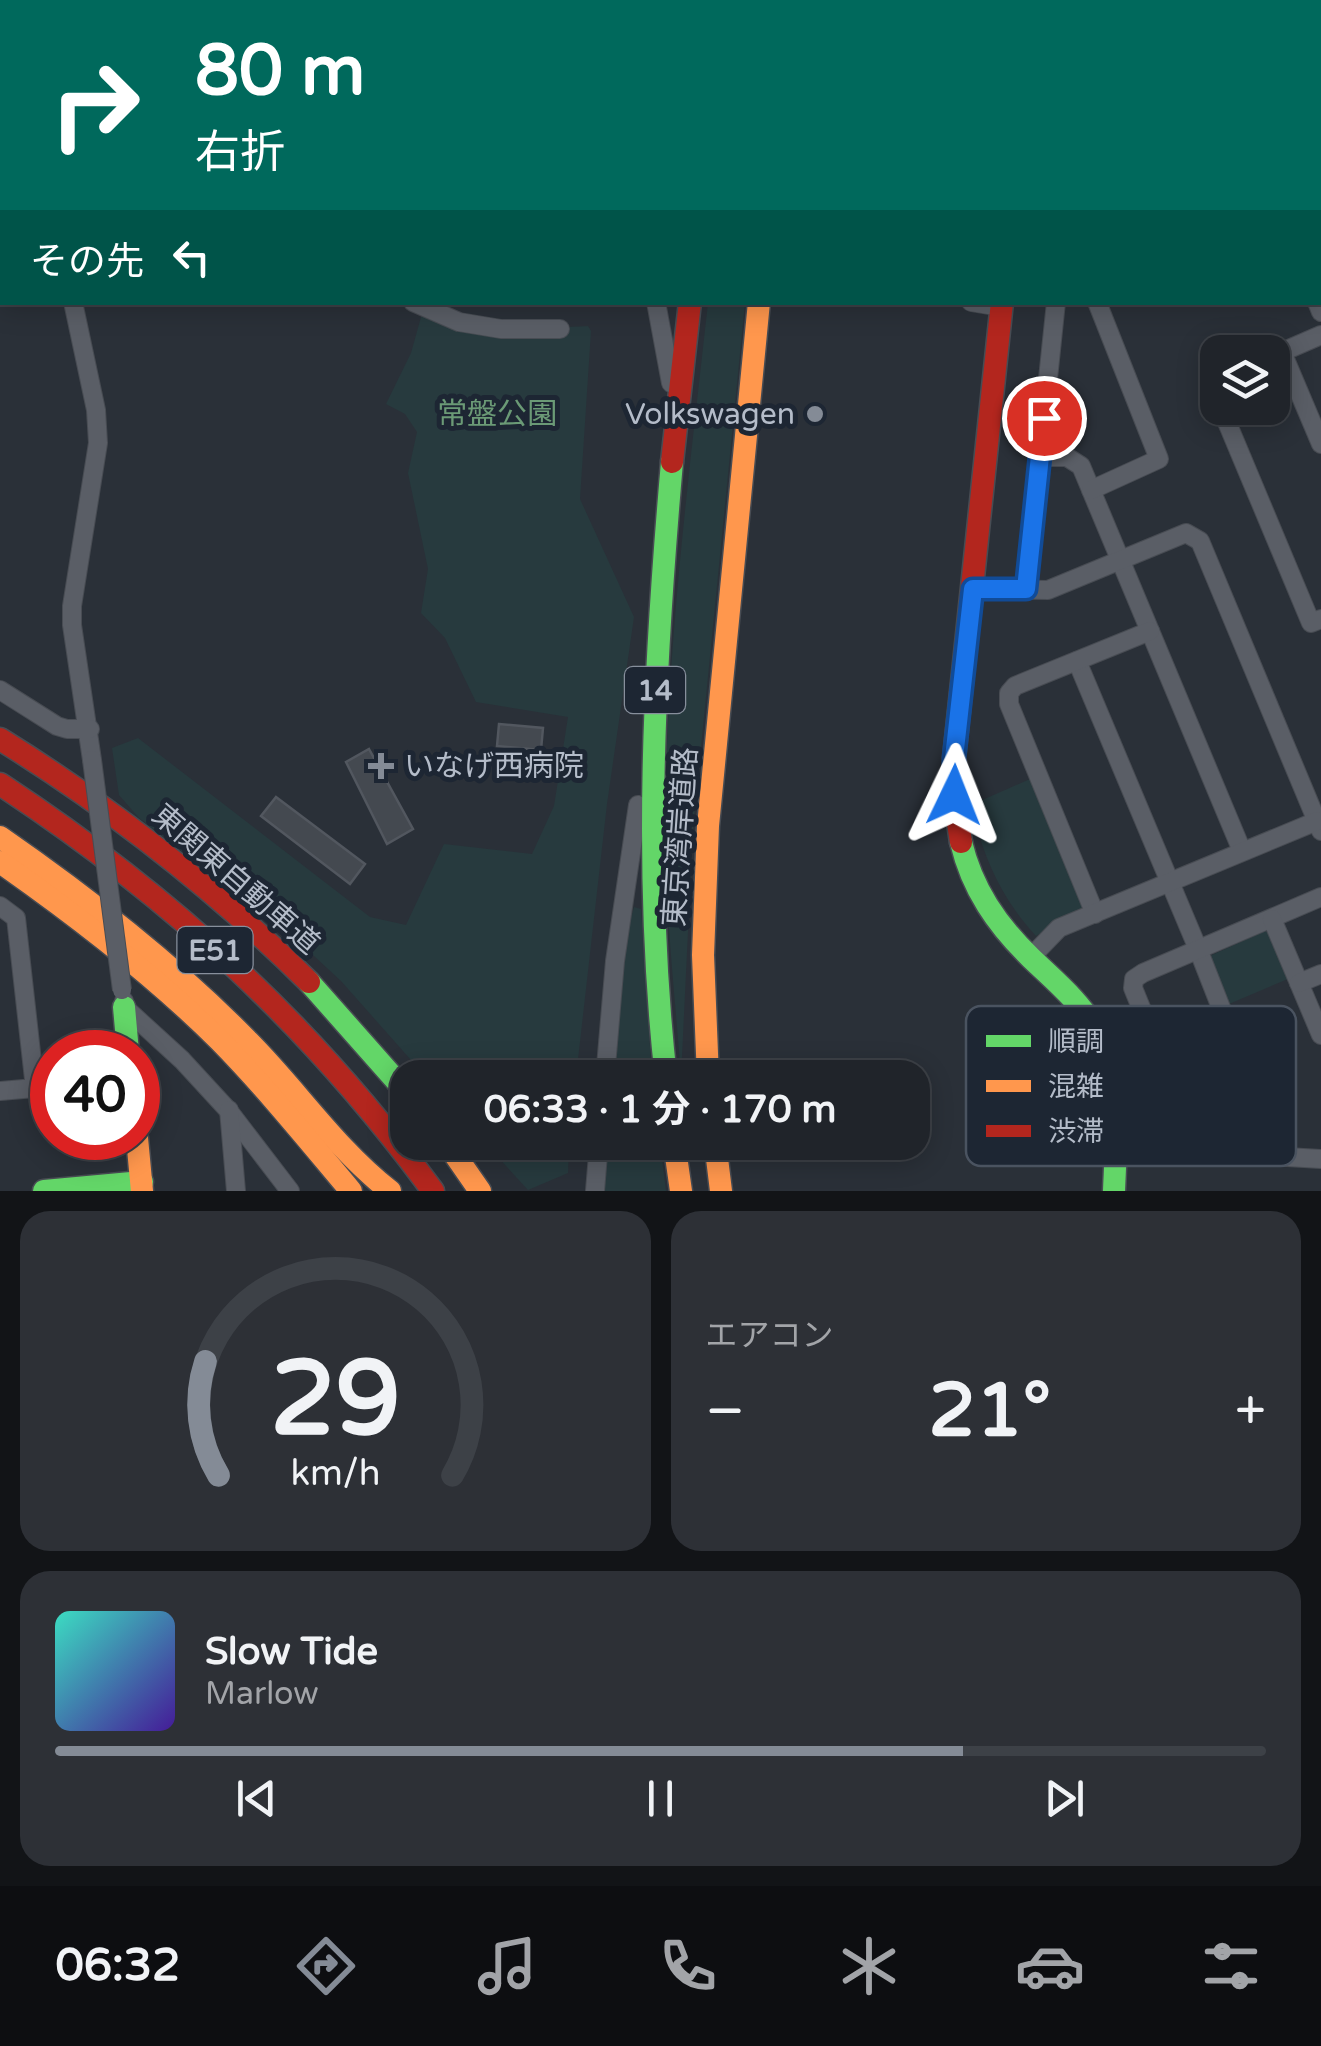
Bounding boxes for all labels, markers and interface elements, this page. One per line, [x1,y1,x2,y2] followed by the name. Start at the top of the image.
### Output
[195,30,365,114] text: 80 m
[30,40,160,170] icon: right
[195,126,285,180] text: 右折
[164,230,219,285] icon: left
[30,239,144,285] text: その先
[1200,335,1290,425] map controls
[1200,335,1290,425] button: layers
[1002,376,1087,461] pin
[1017,391,1072,446] icon: arrive
[437,396,557,433] park label: 常盤公園
[625,396,795,433] place label: Volkswagen
[804,403,826,425] marker: Volkswagen
[625,667,685,713] road number: 14
[902,743,1006,847] position arrow
[656,746,705,928] street label: 東京湾岸道路
[404,748,584,785] place label: いなげ西病院
[368,753,394,779] marker: いなげ西病院
[144,797,327,962] street label: 東関東自動車道
[178,927,252,973] road number: E51
[966,1006,1296,1166] legend
[1048,1025,1104,1059] text: 順調
[30,1030,160,1160] speed limit sign: 40
[1048,1070,1104,1104] text: 混雑
[484,1087,836,1133] text: 06:33 · 1 分 · 170 m
[1048,1115,1104,1149] text: 渋滞
[706,1317,834,1355] text: エアコン
[270,1338,401,1463] text: 29
[929,1366,1051,1456] text: 21°
[706,1379,745,1445] text: −
[1235,1379,1266,1445] text: +
[290,1452,380,1495] text: km/h
[205,1629,378,1675] text: Slow Tide
[205,1675,319,1713] text: Marlow
[229,1771,284,1826] icon: previous
[633,1771,688,1826] icon: pause
[1037,1771,1092,1826] icon: next
[291,1931,361,2001] icon: directions
[472,1931,542,2001] icon: music
[653,1931,723,2001] icon: phone
[834,1931,904,2001] icon: climate
[1015,1931,1085,2001] icon: car
[1196,1931,1266,2001] icon: filters
[55,1939,180,1993] text: 06:32

